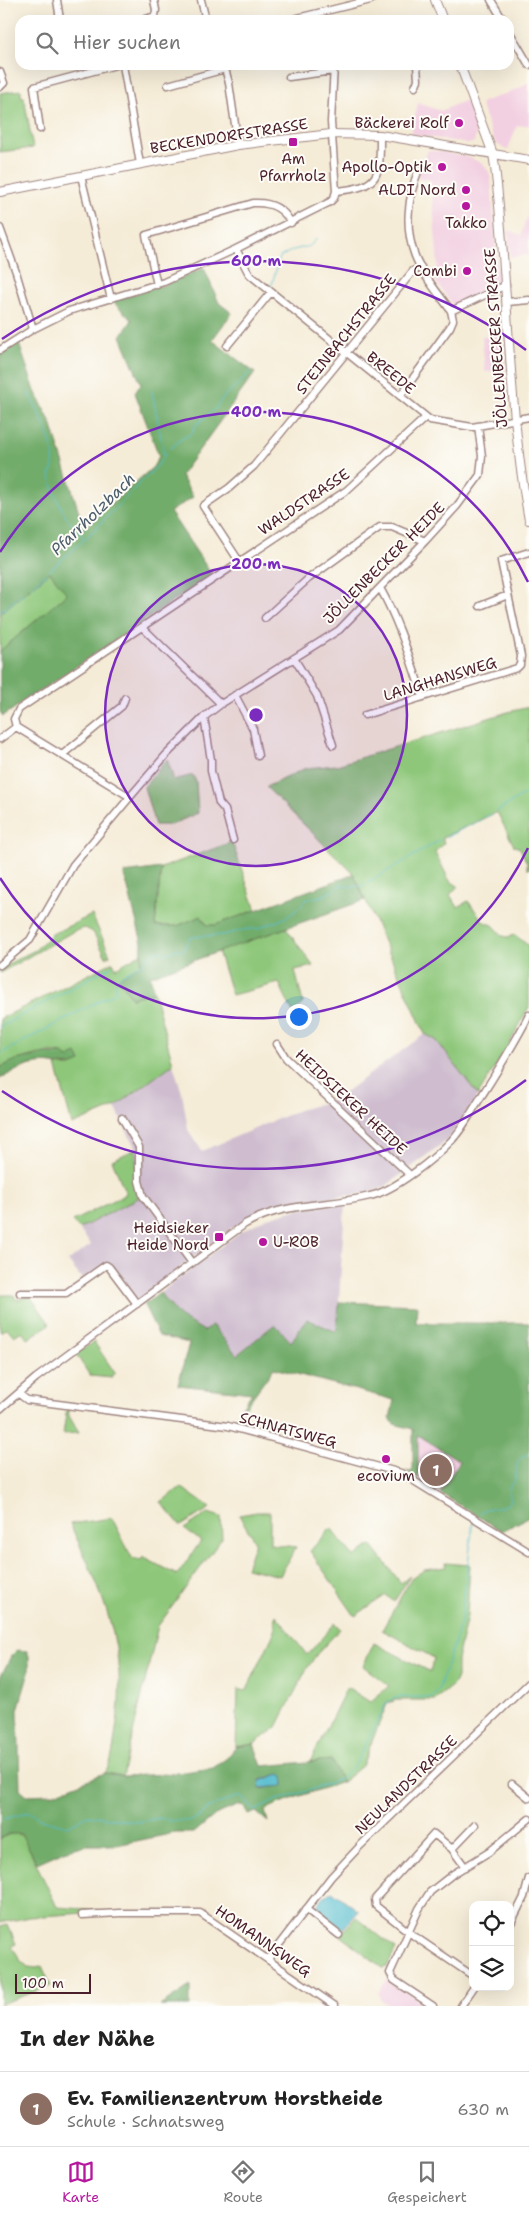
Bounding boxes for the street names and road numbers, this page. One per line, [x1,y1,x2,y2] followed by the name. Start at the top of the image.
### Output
[149,114,309,158] street label: BECKENDORFSTRASSE
[480,247,512,429] street label: JÖLLENBECKER STRASSE
[291,270,401,398] street label: STEINBACHSTRASSE
[362,347,420,399] street label: BREEDE
[254,464,354,540] street label: WALDSTRASSE
[319,498,449,628] street label: JÖLLENBECKER HEIDE
[381,652,499,706] street label: LANGHANSWEG
[291,1045,411,1159] street label: HEIDSIEKER HEIDE
[237,1407,339,1453] street label: SCHNATSWEG
[351,1731,461,1839] street label: NEULANDSTRASSE
[211,1901,315,1981] street label: HOMANNSWEG

